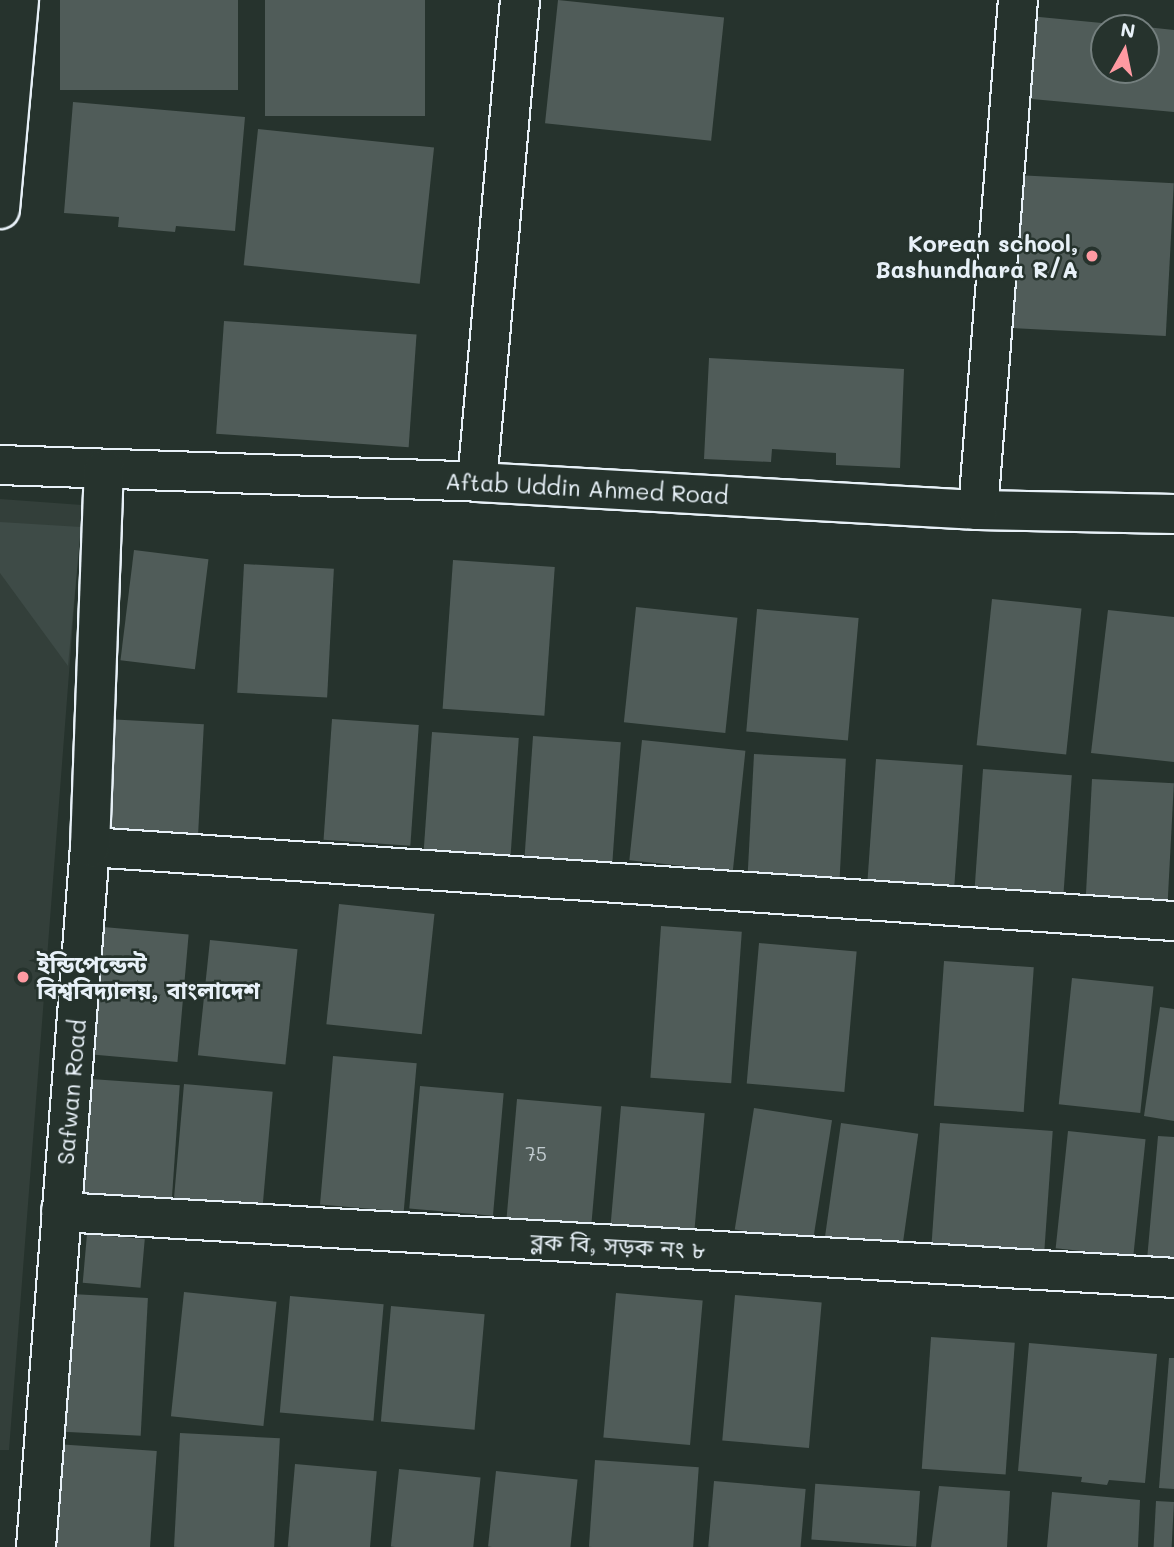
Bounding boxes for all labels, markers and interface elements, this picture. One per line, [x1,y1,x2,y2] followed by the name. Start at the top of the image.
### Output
[1090,14,1160,84] north arrow
[1119,16,1137,43] text: N
[875,229,1078,283] place label: Korean school, Bashundhara R/A
[1084,248,1100,264] marker: Korean school, Bashundhara R/A
[445,467,729,509] street label: Aftab Uddin Ahmed Road
[37,950,260,1004] place label: ইন্ডিপেন্ডেন্ট বিশ্ববিদ্যালয়, বাংলাদেশ
[15,969,31,985] marker: ইন্ডিপেন্ডেন্ট বিশ্ববিদ্যালয়, বাংলাদেশ
[51,1018,91,1166] street label: Safwan Road
[525,1143,547,1165] house number: 75
[530,1227,706,1263] street label: ব্লক বি, সড়ক নং ৮

